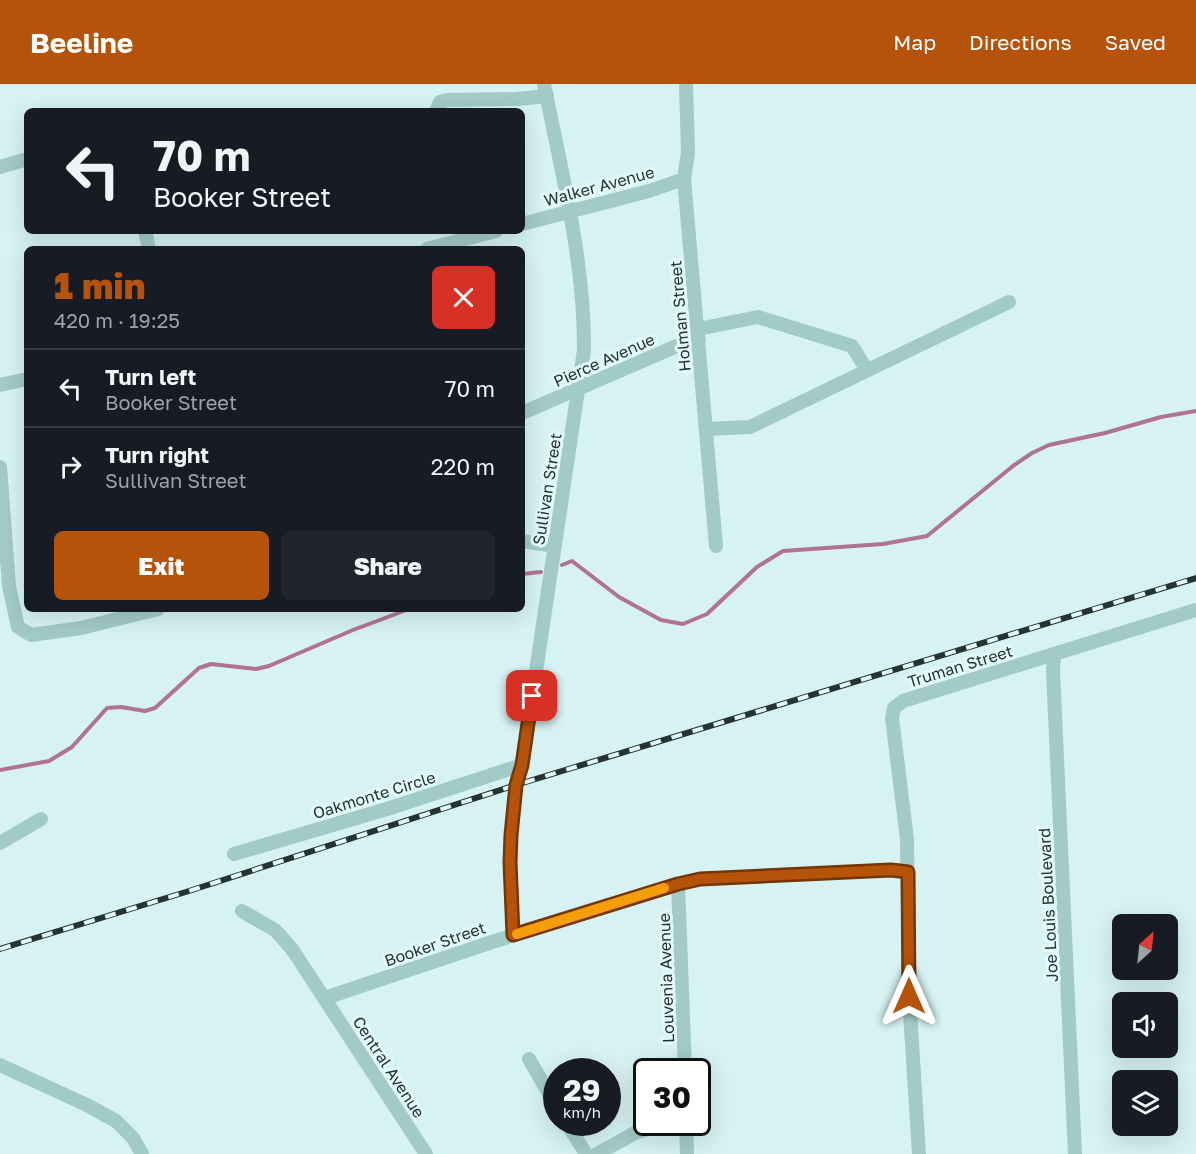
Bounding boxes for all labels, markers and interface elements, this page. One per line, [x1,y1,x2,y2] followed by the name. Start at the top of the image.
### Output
[30,26,133,59] text: Beeline
[893,29,936,55] text: Map
[969,29,1072,55] text: Directions
[1105,29,1166,55] text: Saved
[153,130,250,180] text: 70 m
[54,132,132,210] icon: left
[542,162,656,210] street label: Walker Avenue
[153,181,331,213] text: Booker Street
[665,260,695,372] street label: Holman Street
[54,264,145,307] text: 1 min
[432,266,495,329] button: close
[54,308,180,332] text: 420 m · 19:25
[550,329,658,391] street label: Pierce Avenue
[105,363,196,390] text: Turn left
[54,372,87,405] icon: left
[445,375,495,402] text: 70 m
[105,390,237,414] text: Booker Street
[528,432,566,546] street label: Sullivan Street
[105,441,209,468] text: Turn right
[54,450,87,483] icon: right
[431,453,495,480] text: 220 m
[105,468,246,492] text: Sullivan Street
[54,531,269,600] button: Exit
[281,531,495,600] button: Share
[905,641,1015,691] street label: Truman Street
[506,670,557,721] pin
[515,679,548,712] icon: arrive
[310,767,438,823] street label: Oakmonte Circle
[1034,828,1062,982] street label: Joe Louis Boulevard
[654,913,678,1043] street label: Louvenia Avenue
[1112,914,1178,980] north arrow
[1112,914,1178,1136] map controls
[382,917,488,971] street label: Booker Street
[877,964,941,1028] position arrow
[1112,992,1178,1058] button: sound
[349,1013,429,1121] street label: Central Avenue
[633,1058,711,1136] speed limit sign: 30
[1112,1070,1178,1136] button: layers
[563,1072,601,1108] text: 29
[563,1103,601,1121] text: km/h

